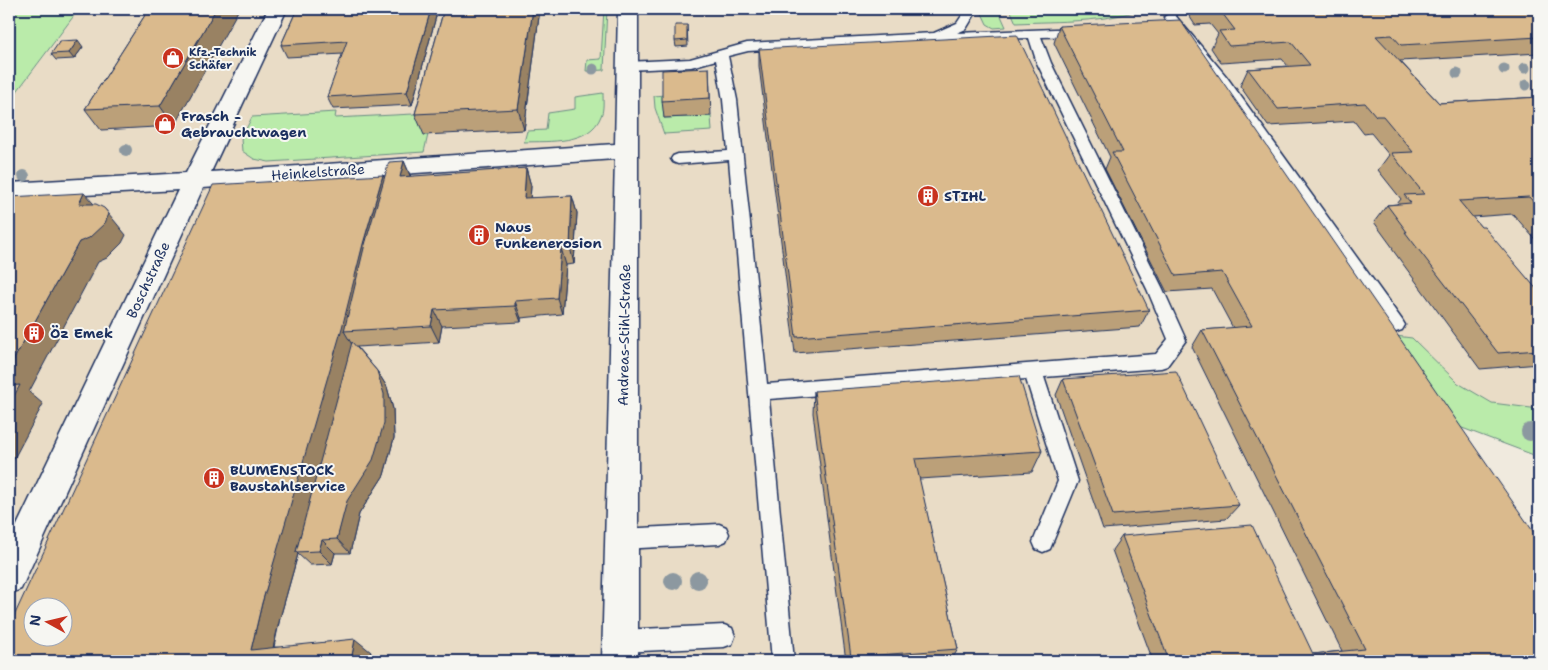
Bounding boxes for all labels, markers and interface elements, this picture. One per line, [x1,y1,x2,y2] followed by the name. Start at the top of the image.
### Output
[189,45,257,73] place label: Kfz.-Technik Schäfer
[161,46,185,70] shop icon: Kfz.-Technik Schäfer
[181,107,306,141] place label: Frasch - Gebrauchtwagen
[153,112,177,136] shop icon: Frasch - Gebrauchtwagen
[271,160,365,184] street label: Heinkelstraße
[916,184,940,208] building icon: STIHL
[944,187,987,205] place label: STIHL
[495,218,602,252] place label: Naus Funkenerosion
[467,223,491,247] building icon: Naus Funkenerosion
[122,239,174,321] street label: Boschstraße
[614,264,634,406] street label: Andreas-Stihl-Straße
[22,321,46,345] building icon: Öz Emek
[50,324,113,342] place label: Öz Emek
[230,461,346,495] place label: BLUMENSTOCK Baustahlservice
[202,466,226,490] building icon: BLUMENSTOCK Baustahlservice
[22,598,72,648] north arrow
[25,613,45,627] text: N

